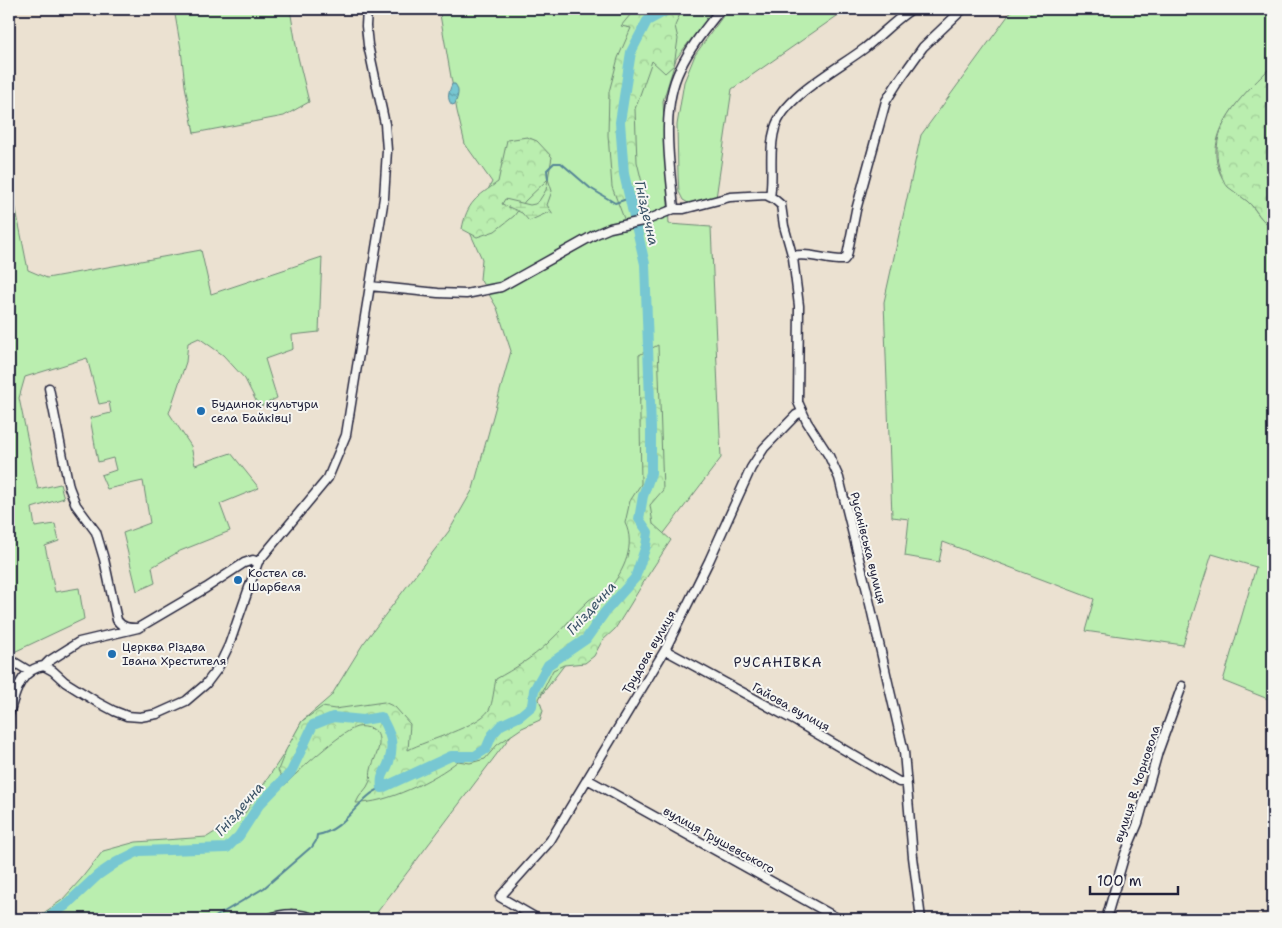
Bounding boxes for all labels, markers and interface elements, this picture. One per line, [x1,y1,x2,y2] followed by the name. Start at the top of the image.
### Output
[631,179,663,247] water label: Гніздечна
[211,396,319,426] place label: Будинок культури села Байківці
[195,405,207,417] marker: Будинок культури села Байківці
[846,490,890,606] street label: Русанівська вулиця
[248,565,306,595] place label: Костел св. Шарбеля
[232,574,244,586] marker: Костел св. Шарбеля
[562,578,620,638] water label: Гніздечна
[619,607,679,697] street label: Трудова вулиця
[122,639,226,669] place label: Церква Різдва Івана Хрестителя
[106,648,118,660] marker: Церква Різдва Івана Хрестителя
[733,653,823,671] district label: РУСАНІВКА
[749,679,833,735] street label: Гайова вулиця
[1110,723,1164,845] street label: вулиця В. Чорновола
[211,778,267,840] water label: Гніздечна
[660,803,778,877] street label: вулиця Грушевського
[1090,863,1177,895] scale bar
[1097,871,1142,891] text: 100 m

